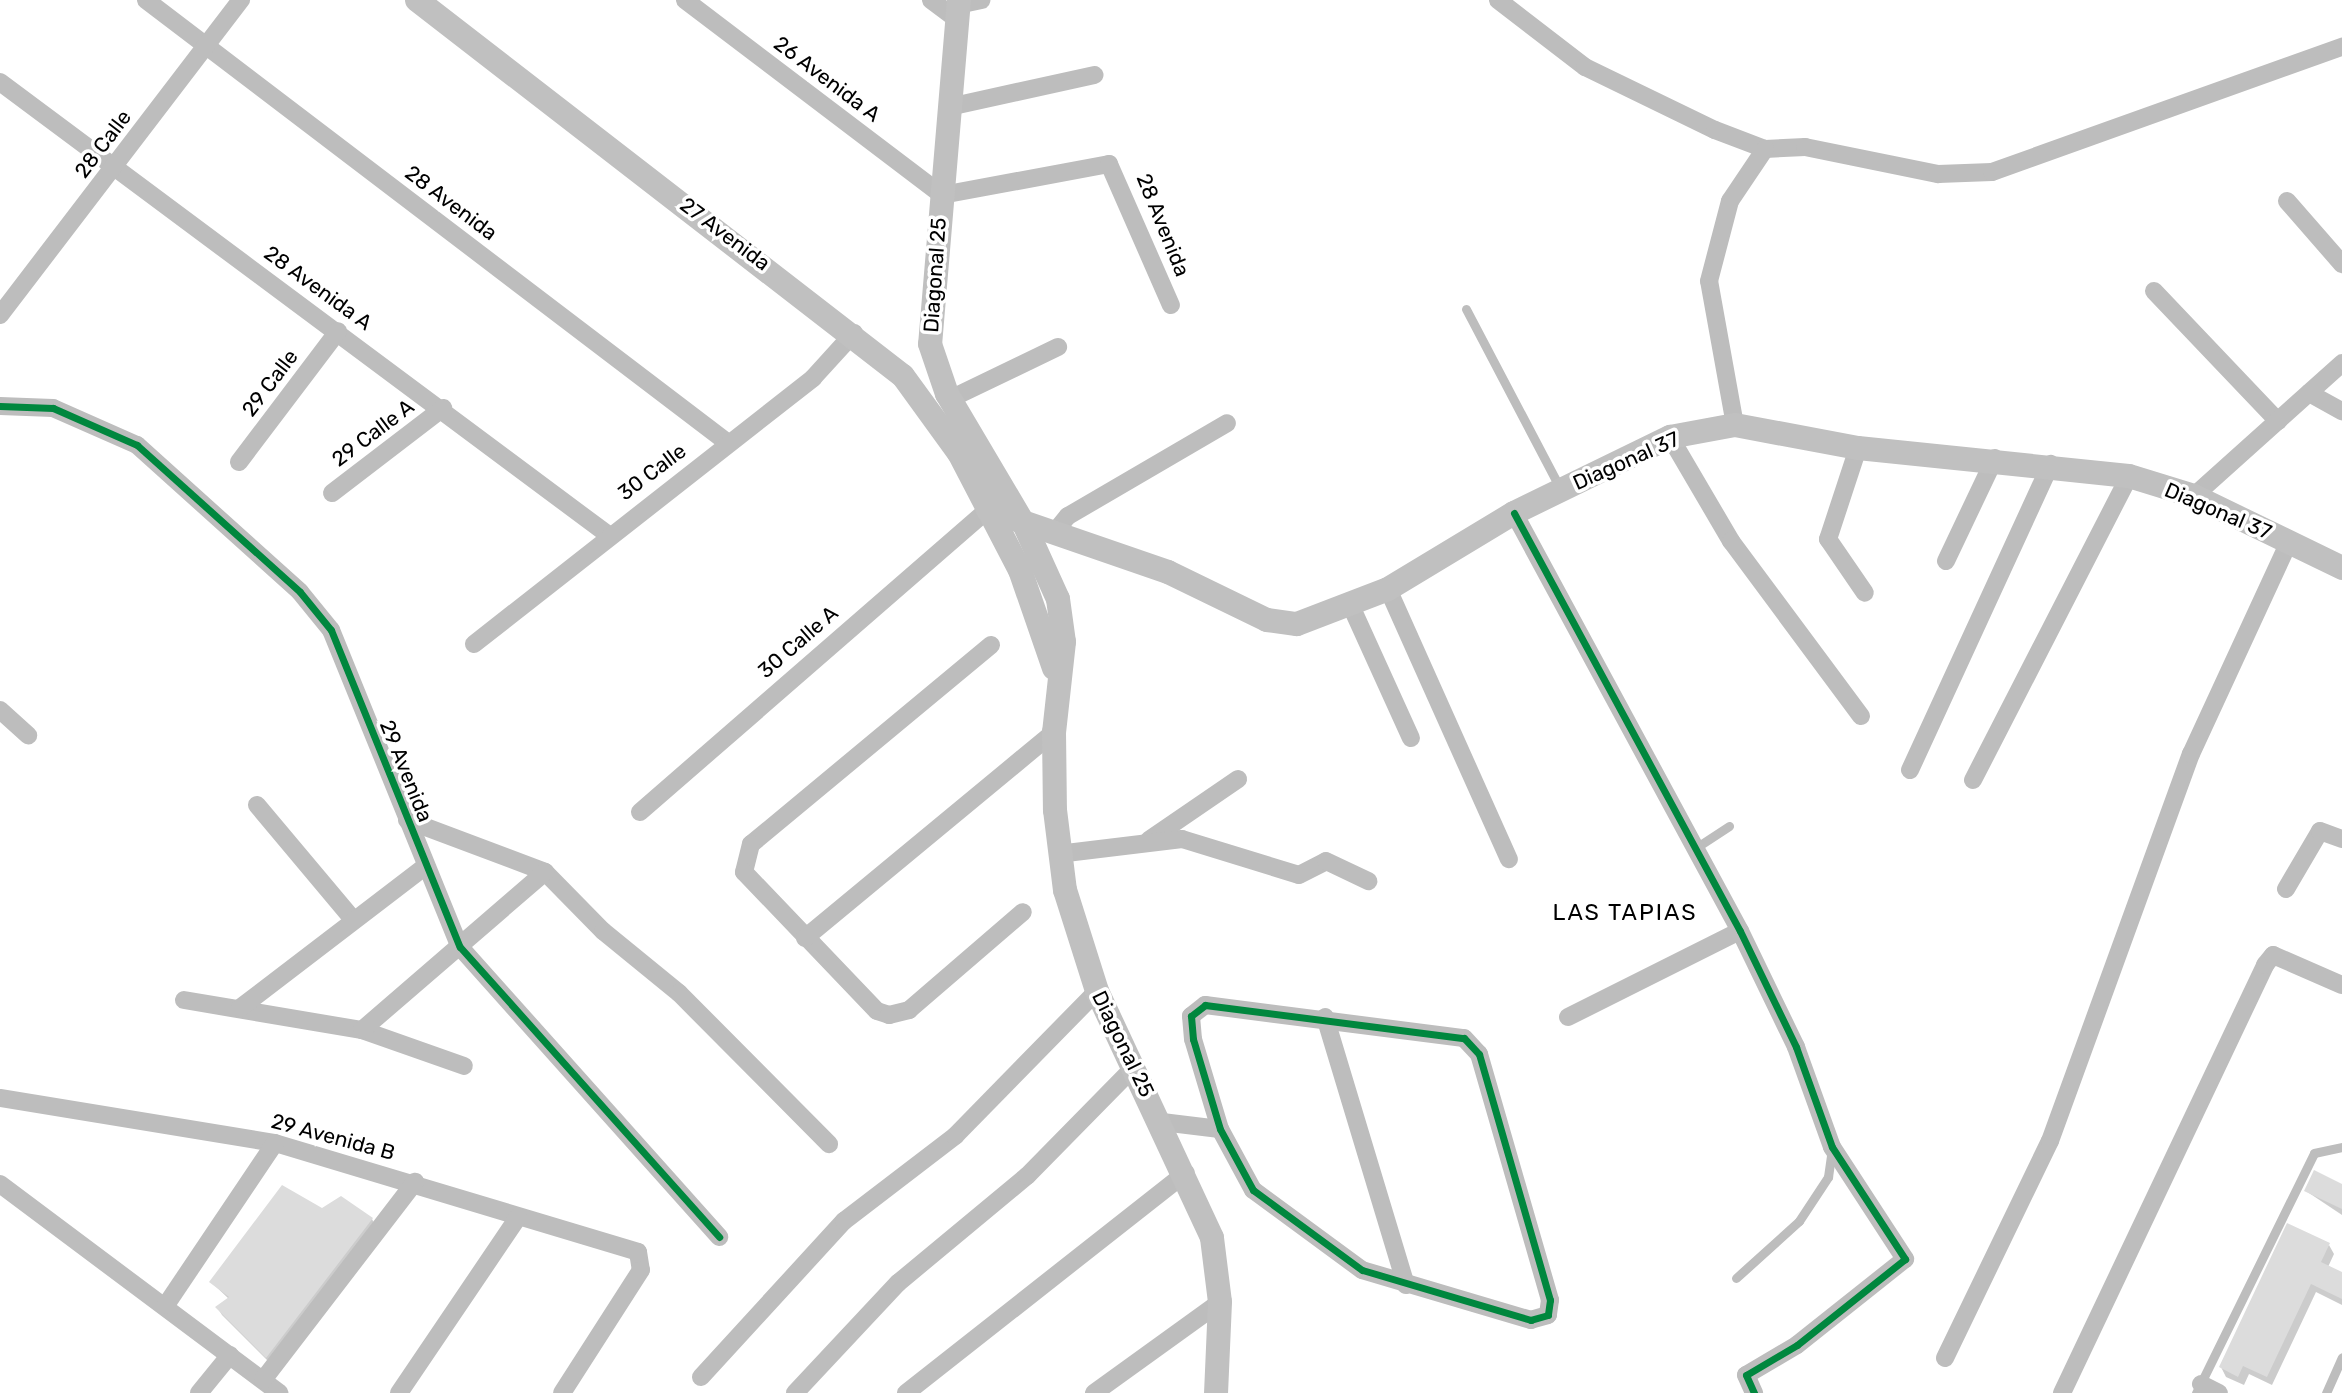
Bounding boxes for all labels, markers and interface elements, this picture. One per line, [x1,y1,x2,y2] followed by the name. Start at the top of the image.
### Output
[768,31,886,127] street label: 26 Avenida A
[69,105,137,183] street label: 28 Calle
[400,160,502,246] street label: 28 Avenida
[1131,170,1195,280] street label: 28 Avenida
[675,192,775,276] street label: 27 Avenida
[918,217,952,333] street label: Diagonal 25
[259,240,377,336] street label: 28 Avenida A
[237,344,303,422] street label: 29 Calle
[327,394,419,472] street label: 29 Calle A
[1569,426,1683,496] street label: Diagonal 37
[613,438,691,506] street label: 30 Calle
[2161,477,2275,545] street label: Diagonal 37
[753,600,843,684] street label: 30 Calle A
[374,716,438,826] street label: 29 Avenida
[1553,898,1697,926] district label: LAS TAPIAS
[1086,987,1160,1101] street label: Diagonal 25
[268,1108,398,1166] street label: 29 Avenida B

